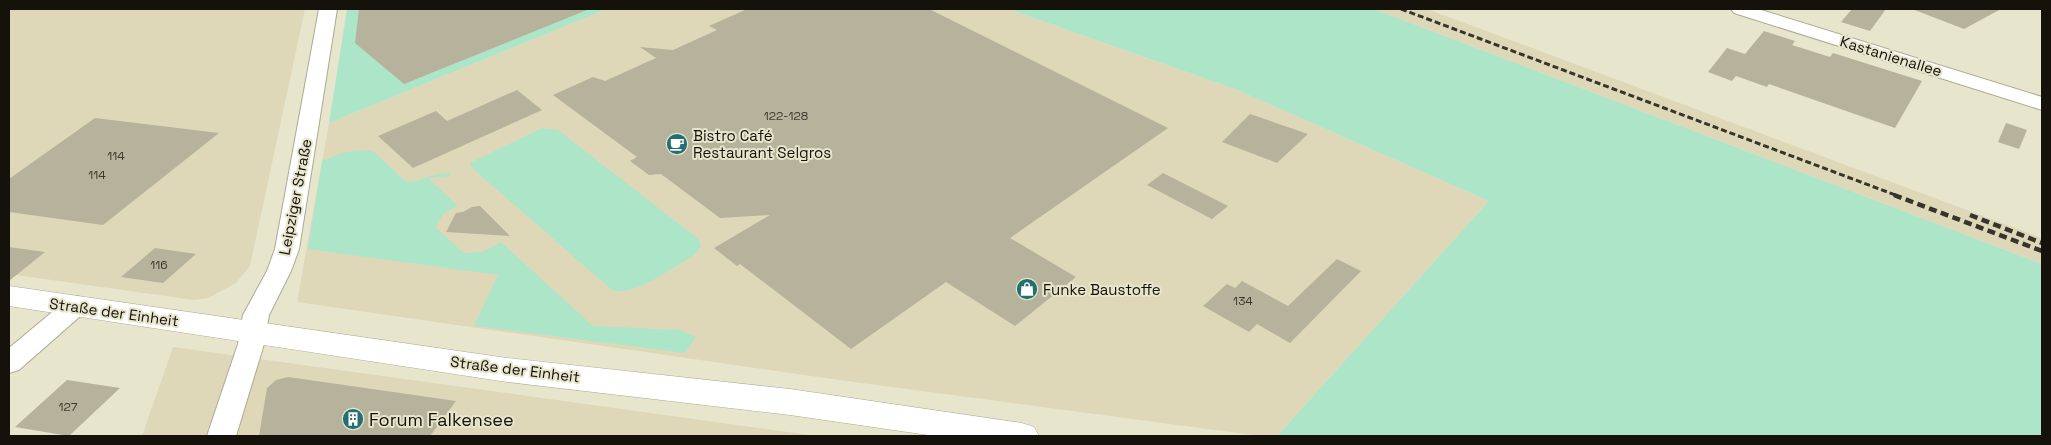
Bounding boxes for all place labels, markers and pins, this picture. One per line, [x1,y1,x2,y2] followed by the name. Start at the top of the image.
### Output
[693,126,831,162] place label: Bistro Café Restaurant Selgros
[665,132,689,156] cafe icon: Bistro Café Restaurant Selgros
[1015,277,1039,301] shop icon: Funke Baustoffe
[1043,280,1161,299] place label: Funke Baustoffe
[341,407,365,431] building icon: Forum Falkensee
[369,408,514,431] place label: Forum Falkensee

